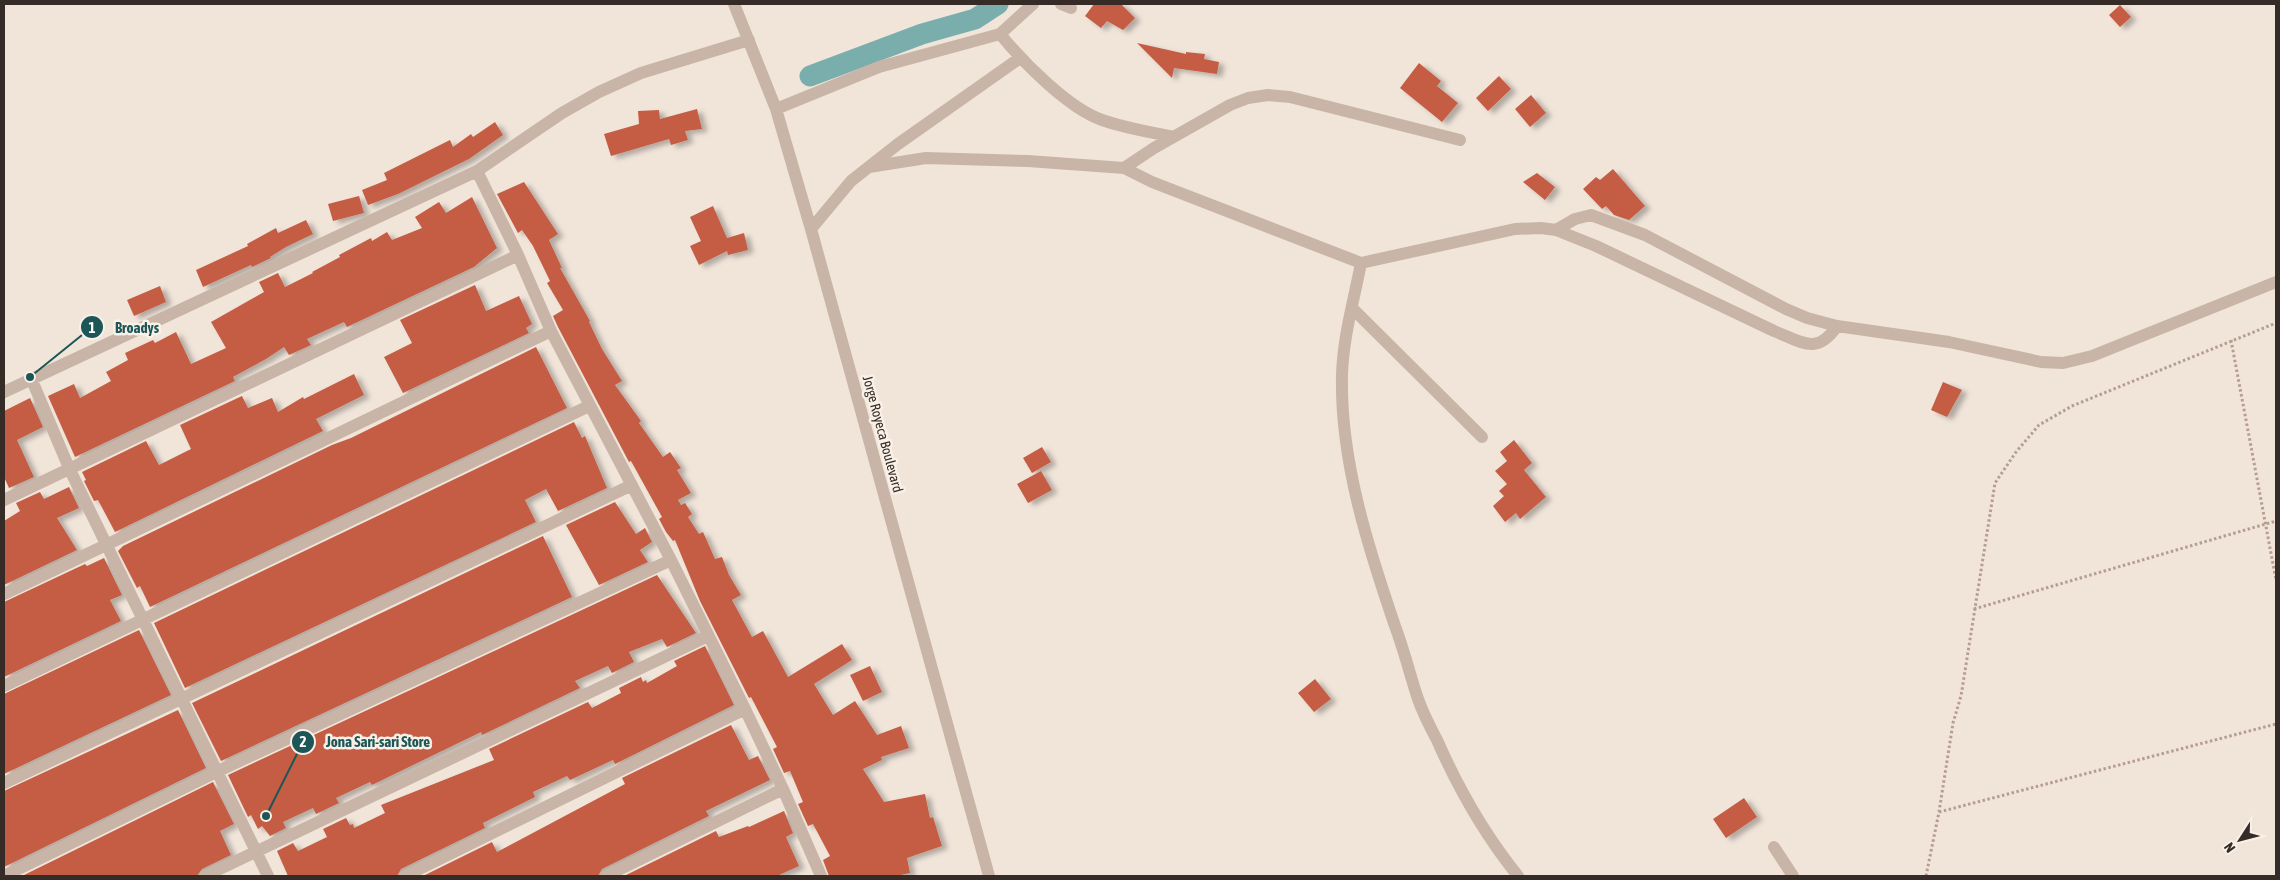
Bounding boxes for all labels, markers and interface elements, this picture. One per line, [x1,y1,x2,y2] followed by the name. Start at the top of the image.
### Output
[80,312,169,342] callout: Broadys
[88,319,96,336] text: 1
[115,319,160,336] text: Broadys
[860,374,906,494] street label: Jorge Royeca Boulevard
[291,727,440,757] callout: Jona Sari-sari Store
[299,733,307,750] text: 2
[325,733,430,750] text: Jona Sari-sari Store
[2215,815,2265,865] north arrow
[2221,840,2238,856] text: N

